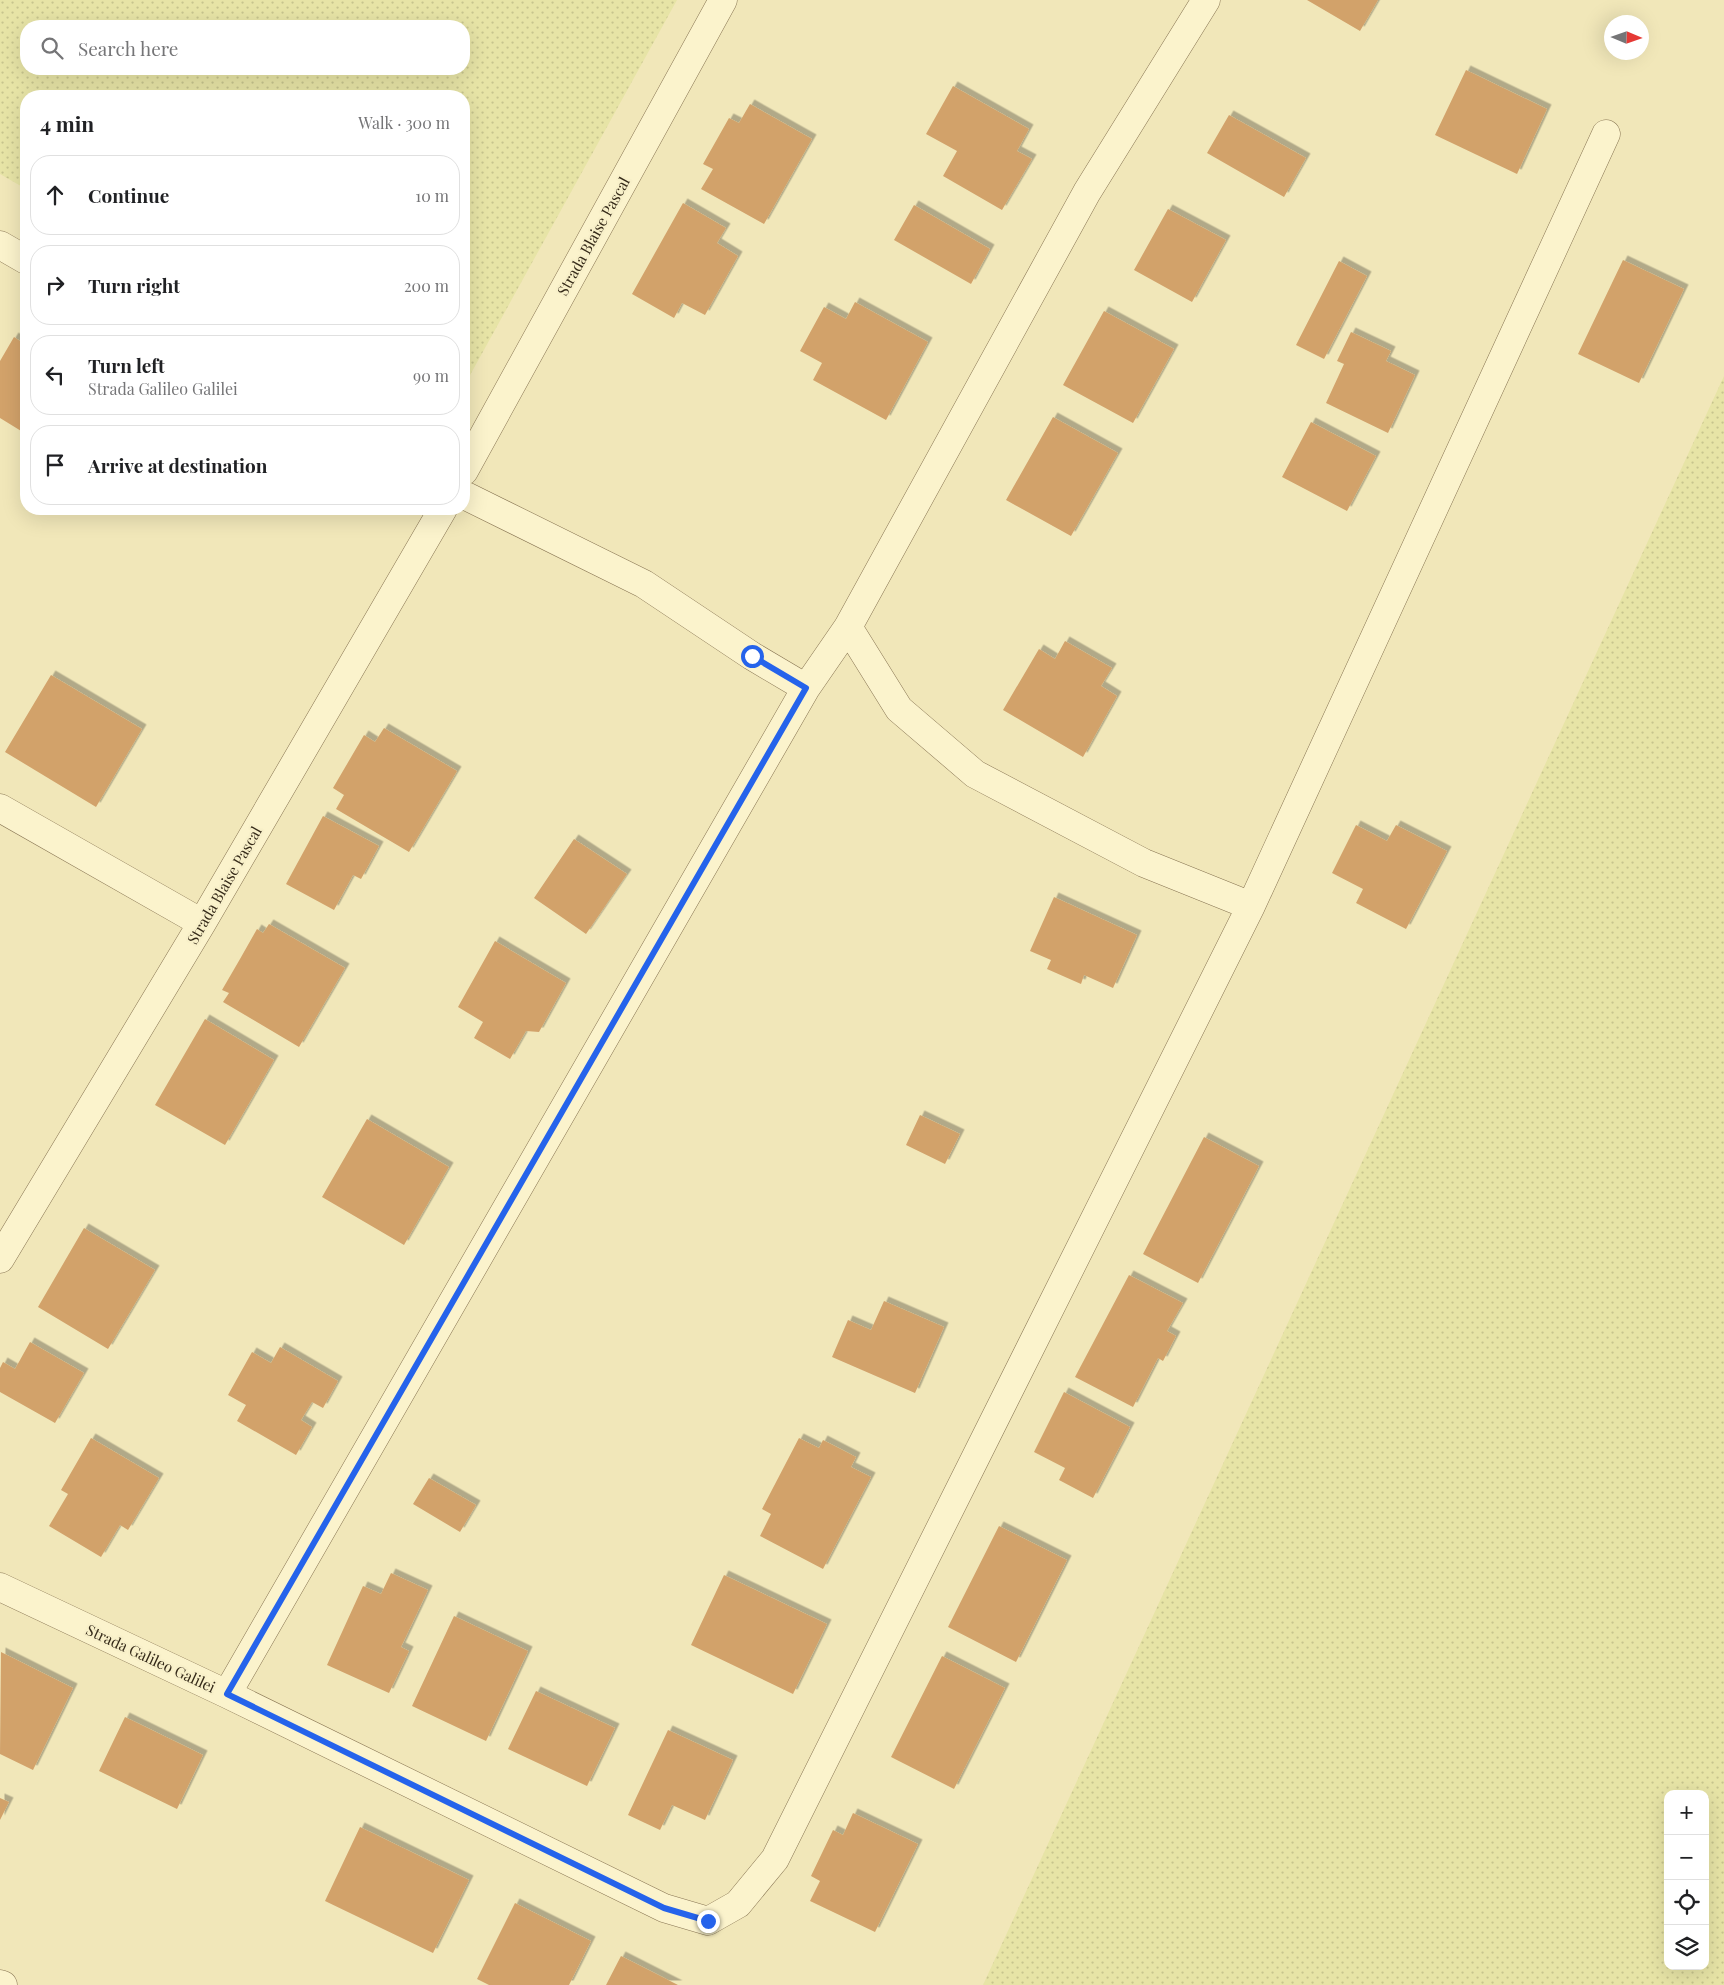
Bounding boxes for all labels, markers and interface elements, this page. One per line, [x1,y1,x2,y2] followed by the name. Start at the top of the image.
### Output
[1604,15,1649,60] north arrow
[20,20,470,75] search box
[38,34,66,62] icon: search
[78,35,178,61] text: Search here
[40,109,94,137] text: 4 min
[358,112,450,133] text: Walk · 300 m
[552,173,634,299] street label: Strada Blaise Pascal
[41,181,69,209] icon: ahead
[88,182,169,208] text: Continue
[415,185,449,206] text: 10 m
[41,271,69,299] icon: right
[88,272,180,298] text: Turn right
[404,275,449,296] text: 200 m
[88,352,165,378] text: Turn left
[41,361,69,389] icon: left
[413,365,449,386] text: 90 m
[88,378,238,399] text: Strada Galileo Galilei
[41,451,69,479] icon: arrive
[88,452,268,478] text: Arrive at destination
[741,645,764,668] route start
[182,823,266,947] street label: Strada Blaise Pascal
[83,1619,219,1697] street label: Strada Galileo Galilei
[1664,1790,1709,1970] map controls
[1664,1790,1709,1835] button: +
[1664,1835,1709,1880] button: −
[1664,1880,1709,1925] button: locate
[697,1910,720,1933] route end
[1664,1925,1709,1970] button: layers

